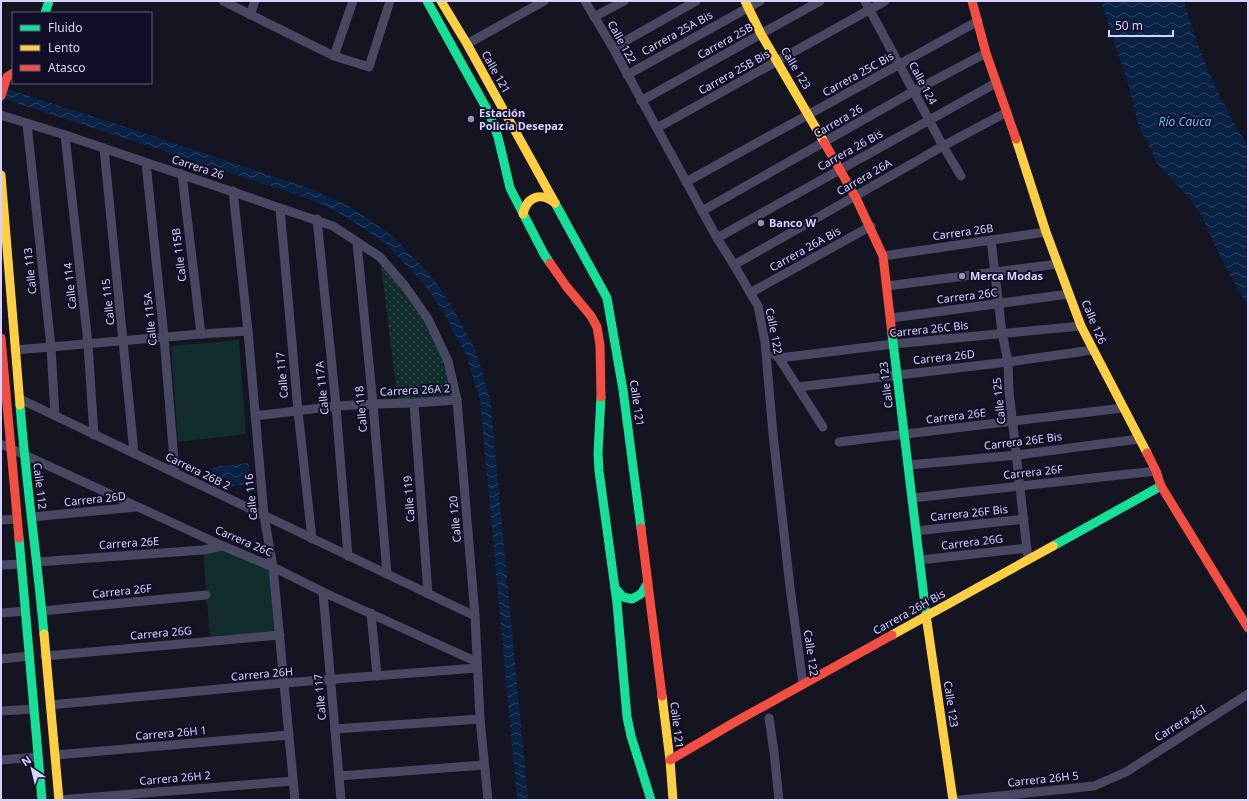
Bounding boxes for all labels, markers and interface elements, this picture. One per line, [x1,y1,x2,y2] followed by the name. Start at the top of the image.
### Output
[638,7,715,58] street label: Carrera 25A Bis
[12,12,152,84] legend
[1109,12,1173,38] scale bar
[1115,17,1143,34] text: 50 m
[605,18,640,66] street label: Calle 122
[48,19,82,36] text: Fluido
[694,19,755,62] street label: Carrera 25B
[48,39,80,56] text: Lento
[778,44,815,92] street label: Calle 123
[695,46,772,97] street label: Carrera 25B Bis
[479,48,514,96] street label: Calle 121
[819,48,896,99] street label: Carrera 25C Bis
[48,59,86,76] text: Atasco
[906,59,941,108] street label: Calle 124
[811,101,865,141] street label: Carrera 26
[479,105,564,133] place label: Estación Policía Desepaz
[1159,113,1212,130] water label: Río Cauca
[466,114,476,124] marker: Estación Policía Desepaz
[815,125,885,174] street label: Carrera 26 Bis
[170,151,226,182] street label: Carrera 26
[834,154,895,198] street label: Carrera 26A
[769,215,816,230] place label: Banco W
[756,218,766,228] marker: Banco W
[932,220,994,243] street label: Carrera 26B
[766,223,843,274] street label: Carrera 26A Bis
[168,227,189,283] street label: Calle 115B
[20,247,39,295] street label: Calle 113
[60,261,79,310] street label: Calle 114
[970,268,1044,283] place label: Merca Modas
[957,271,967,281] marker: Merca Modas
[98,278,117,326] street label: Calle 115
[936,284,998,307] street label: Carrera 26C
[139,291,160,347] street label: Calle 115A
[1078,297,1110,346] street label: Calle 126
[763,307,786,355] street label: Calle 122
[889,317,969,340] street label: Carrera 26C Bis
[912,346,976,367] street label: Carrera 26D
[272,351,291,399] street label: Calle 117
[311,360,332,416] street label: Calle 117A
[875,361,896,409] street label: Calle 123
[989,377,1008,425] street label: Calle 125
[627,379,648,427] street label: Calle 121
[379,380,450,399] street label: Carrera 26A 2
[351,385,370,433] street label: Calle 118
[925,404,987,427] street label: Carrera 26E
[983,428,1063,453] street label: Carrera 26E Bis
[163,448,233,493] street label: Carrera 26B 2
[1002,461,1064,482] street label: Carrera 26F
[30,462,51,510] street label: Calle 112
[241,473,260,521] street label: Calle 116
[399,475,418,523] street label: Calle 119
[63,488,127,509] street label: Carrera 26D
[445,495,464,543] street label: Calle 120
[929,501,1009,524] street label: Carrera 26F Bis
[213,522,275,559] street label: Carrera 26C
[940,530,1004,553] street label: Carrera 26G
[98,533,160,552] street label: Carrera 26E
[91,580,153,601] street label: Carrera 26F
[870,586,948,638] street label: Carrera 26H Bis
[129,622,193,643] street label: Carrera 26G
[801,629,822,677] street label: Calle 122
[230,663,294,684] street label: Carrera 26H
[310,673,329,721] street label: Calle 117
[941,680,962,728] street label: Calle 123
[667,701,688,749] street label: Calle 121
[1151,701,1208,744] street label: Carrera 26I
[135,722,207,743] street label: Carrera 26H 1
[12,749,52,789] north arrow
[18,752,34,769] text: N
[139,767,211,788] street label: Carrera 26H 2
[1007,767,1079,790] street label: Carrera 26H 5

